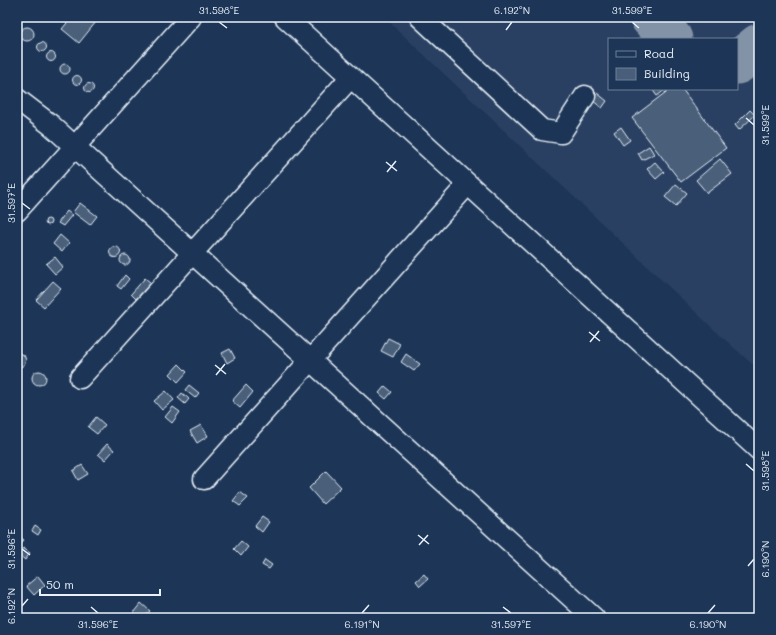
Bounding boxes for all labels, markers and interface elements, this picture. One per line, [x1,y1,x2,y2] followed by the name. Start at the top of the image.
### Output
[199,3,240,17] text: 31.598°E
[494,3,530,17] text: 6.192°N
[612,3,653,17] text: 31.599°E
[608,38,738,90] legend
[644,45,674,61] text: Road
[644,65,690,81] text: Building
[758,104,772,145] text: 31.599°E
[4,183,18,223] text: 31.597°E
[758,450,772,491] text: 31.598°E
[4,528,18,569] text: 31.596°E
[758,541,772,577] text: 6.190°N
[40,571,160,597] scale bar
[46,576,74,592] text: 50 m
[4,588,18,624] text: 6.192°N
[78,617,119,631] text: 31.596°E
[344,617,380,631] text: 6.191°N
[491,617,531,631] text: 31.597°E
[690,617,726,631] text: 6.190°N

